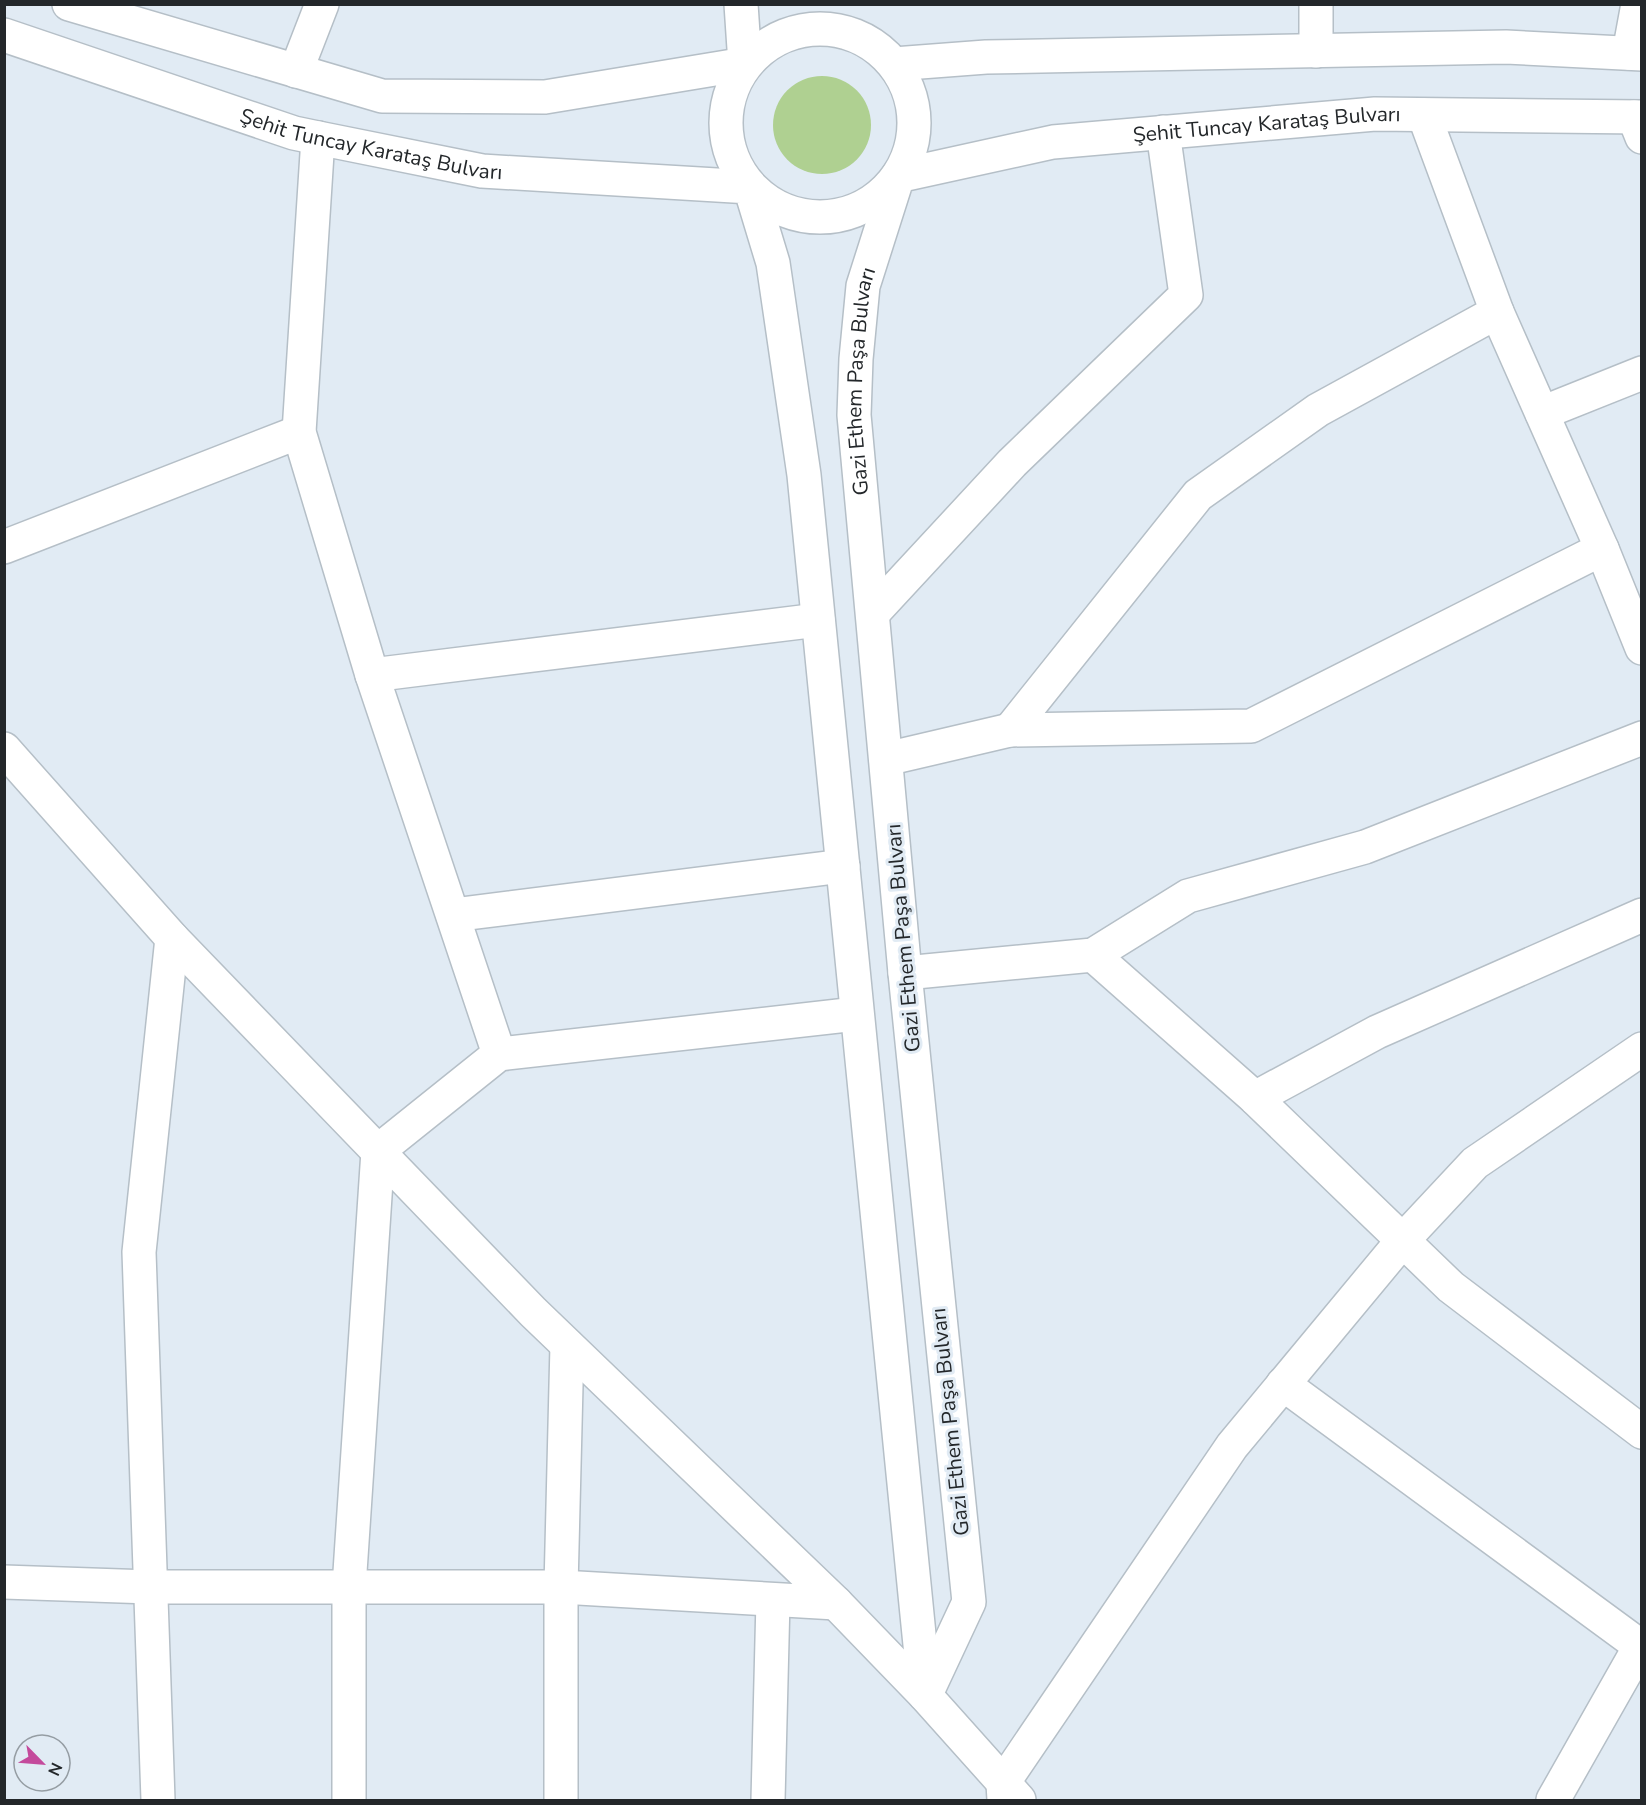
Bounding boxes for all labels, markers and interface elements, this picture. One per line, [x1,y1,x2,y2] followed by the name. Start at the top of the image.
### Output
[1132,100,1401,149] street label: Şehit Tuncay Karataş Bulvarı
[236,102,503,186] street label: Şehit Tuncay Karataş Bulvarı
[840,264,882,497] street label: Gazi Ethem Paşa Bulvarı
[879,823,927,1053] street label: Gazi Ethem Paşa Bulvarı
[924,1307,976,1537] street label: Gazi Ethem Paşa Bulvarı
[12,1733,72,1793] north arrow
[42,1759,67,1779] text: N

